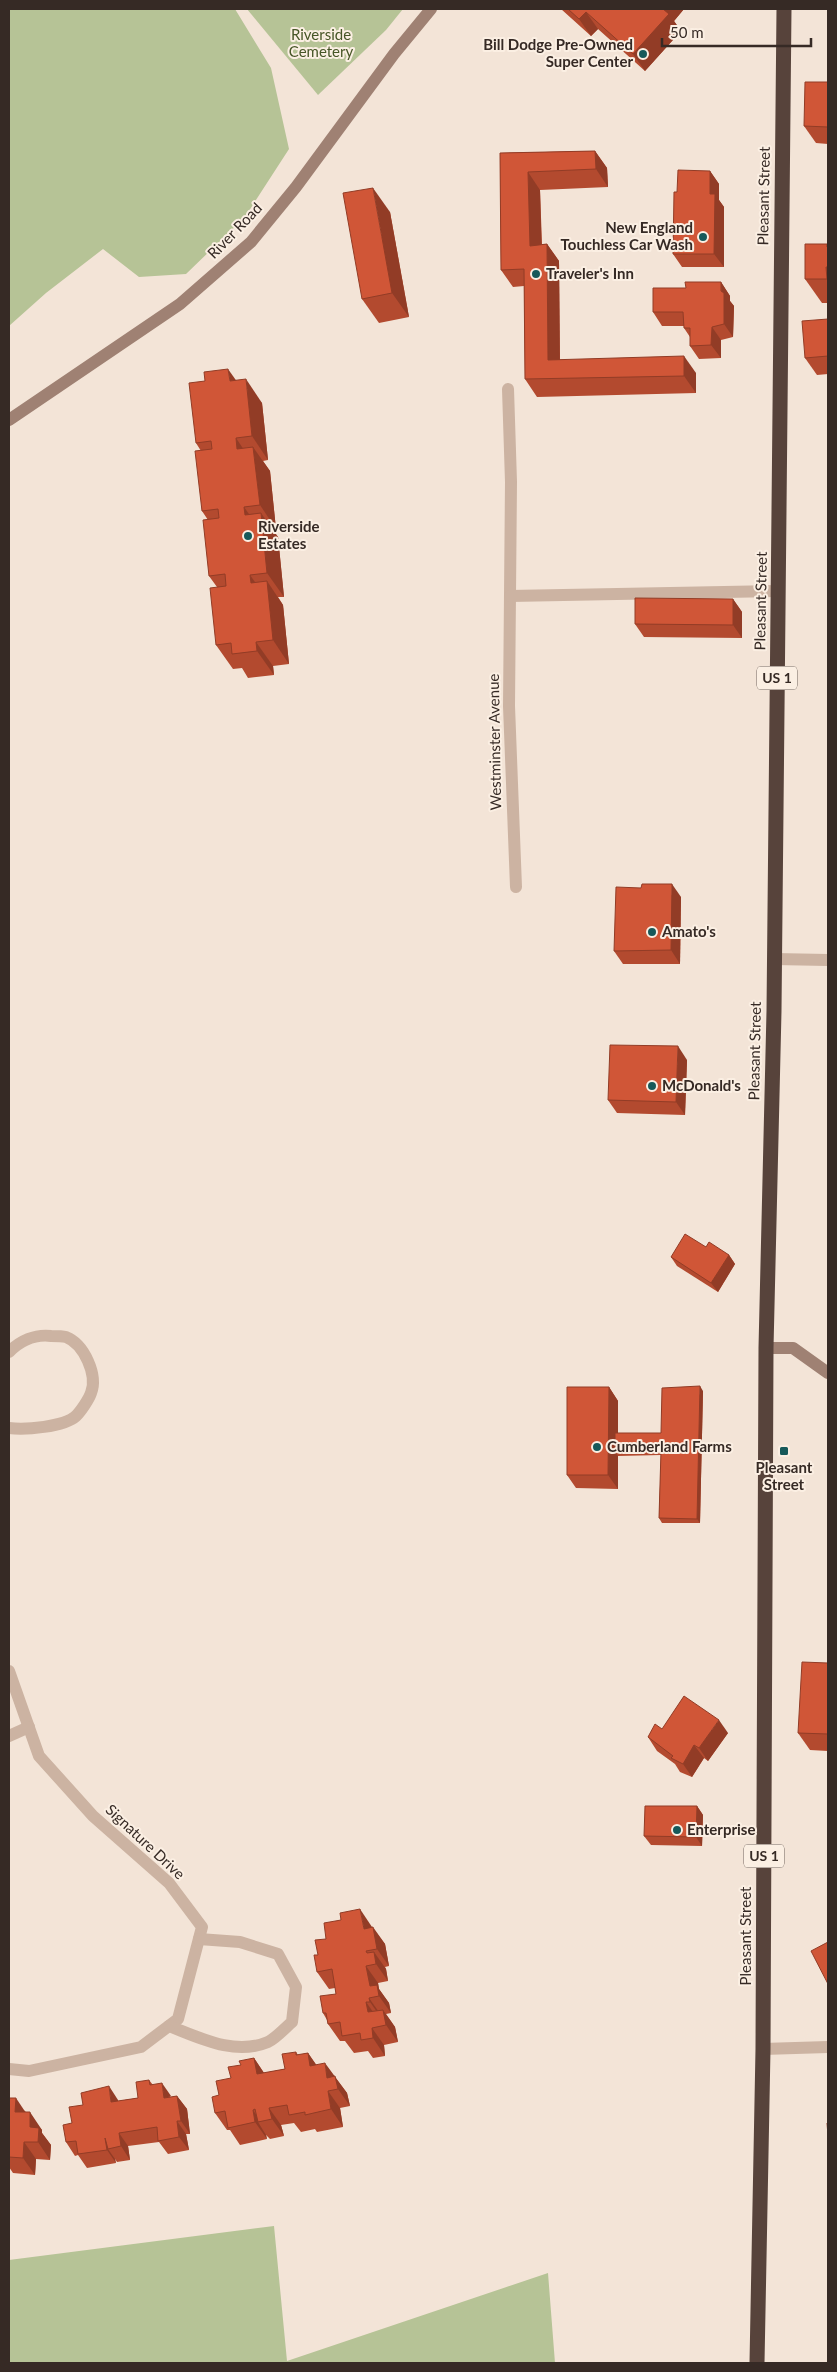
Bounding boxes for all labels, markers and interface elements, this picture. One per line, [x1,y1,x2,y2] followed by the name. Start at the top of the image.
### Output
[662,15,811,47] scale bar
[670,23,704,41] text: 50 m
[289,25,353,60] park label: Riverside Cemetery
[483,35,633,70] place label: Bill Dodge Pre-Owned Super Center
[637,48,649,60] marker: Bill Dodge Pre-Owned Super Center
[753,146,773,246] street label: Pleasant Street
[203,199,265,262] street label: River Road
[561,218,693,253] place label: New England Touchless Car Wash
[697,231,709,243] marker: New England Touchless Car Wash
[546,264,634,282] place label: Traveler's Inn
[530,268,542,280] marker: Traveler's Inn
[258,517,320,552] place label: Riverside Estates
[242,530,254,542] marker: Riverside Estates
[750,551,770,651] street label: Pleasant Street
[757,666,797,690] road number: US 1
[484,673,504,811] street label: Westminster Avenue
[661,922,716,940] place label: Amato's
[646,926,658,938] marker: Amato's
[744,1001,764,1101] street label: Pleasant Street
[662,1076,741,1094] place label: McDonald's
[646,1080,658,1092] marker: McDonald's
[607,1437,732,1455] place label: Cumberland Farms
[591,1441,603,1453] marker: Cumberland Farms
[778,1445,790,1457] marker: Pleasant Street
[756,1458,813,1493] place label: Pleasant Street
[102,1800,189,1883] street label: Signature Drive
[687,1820,755,1838] place label: Enterprise
[671,1824,683,1836] marker: Enterprise
[744,1844,784,1868] road number: US 1
[736,1886,754,1985] street label: Pleasant Street

